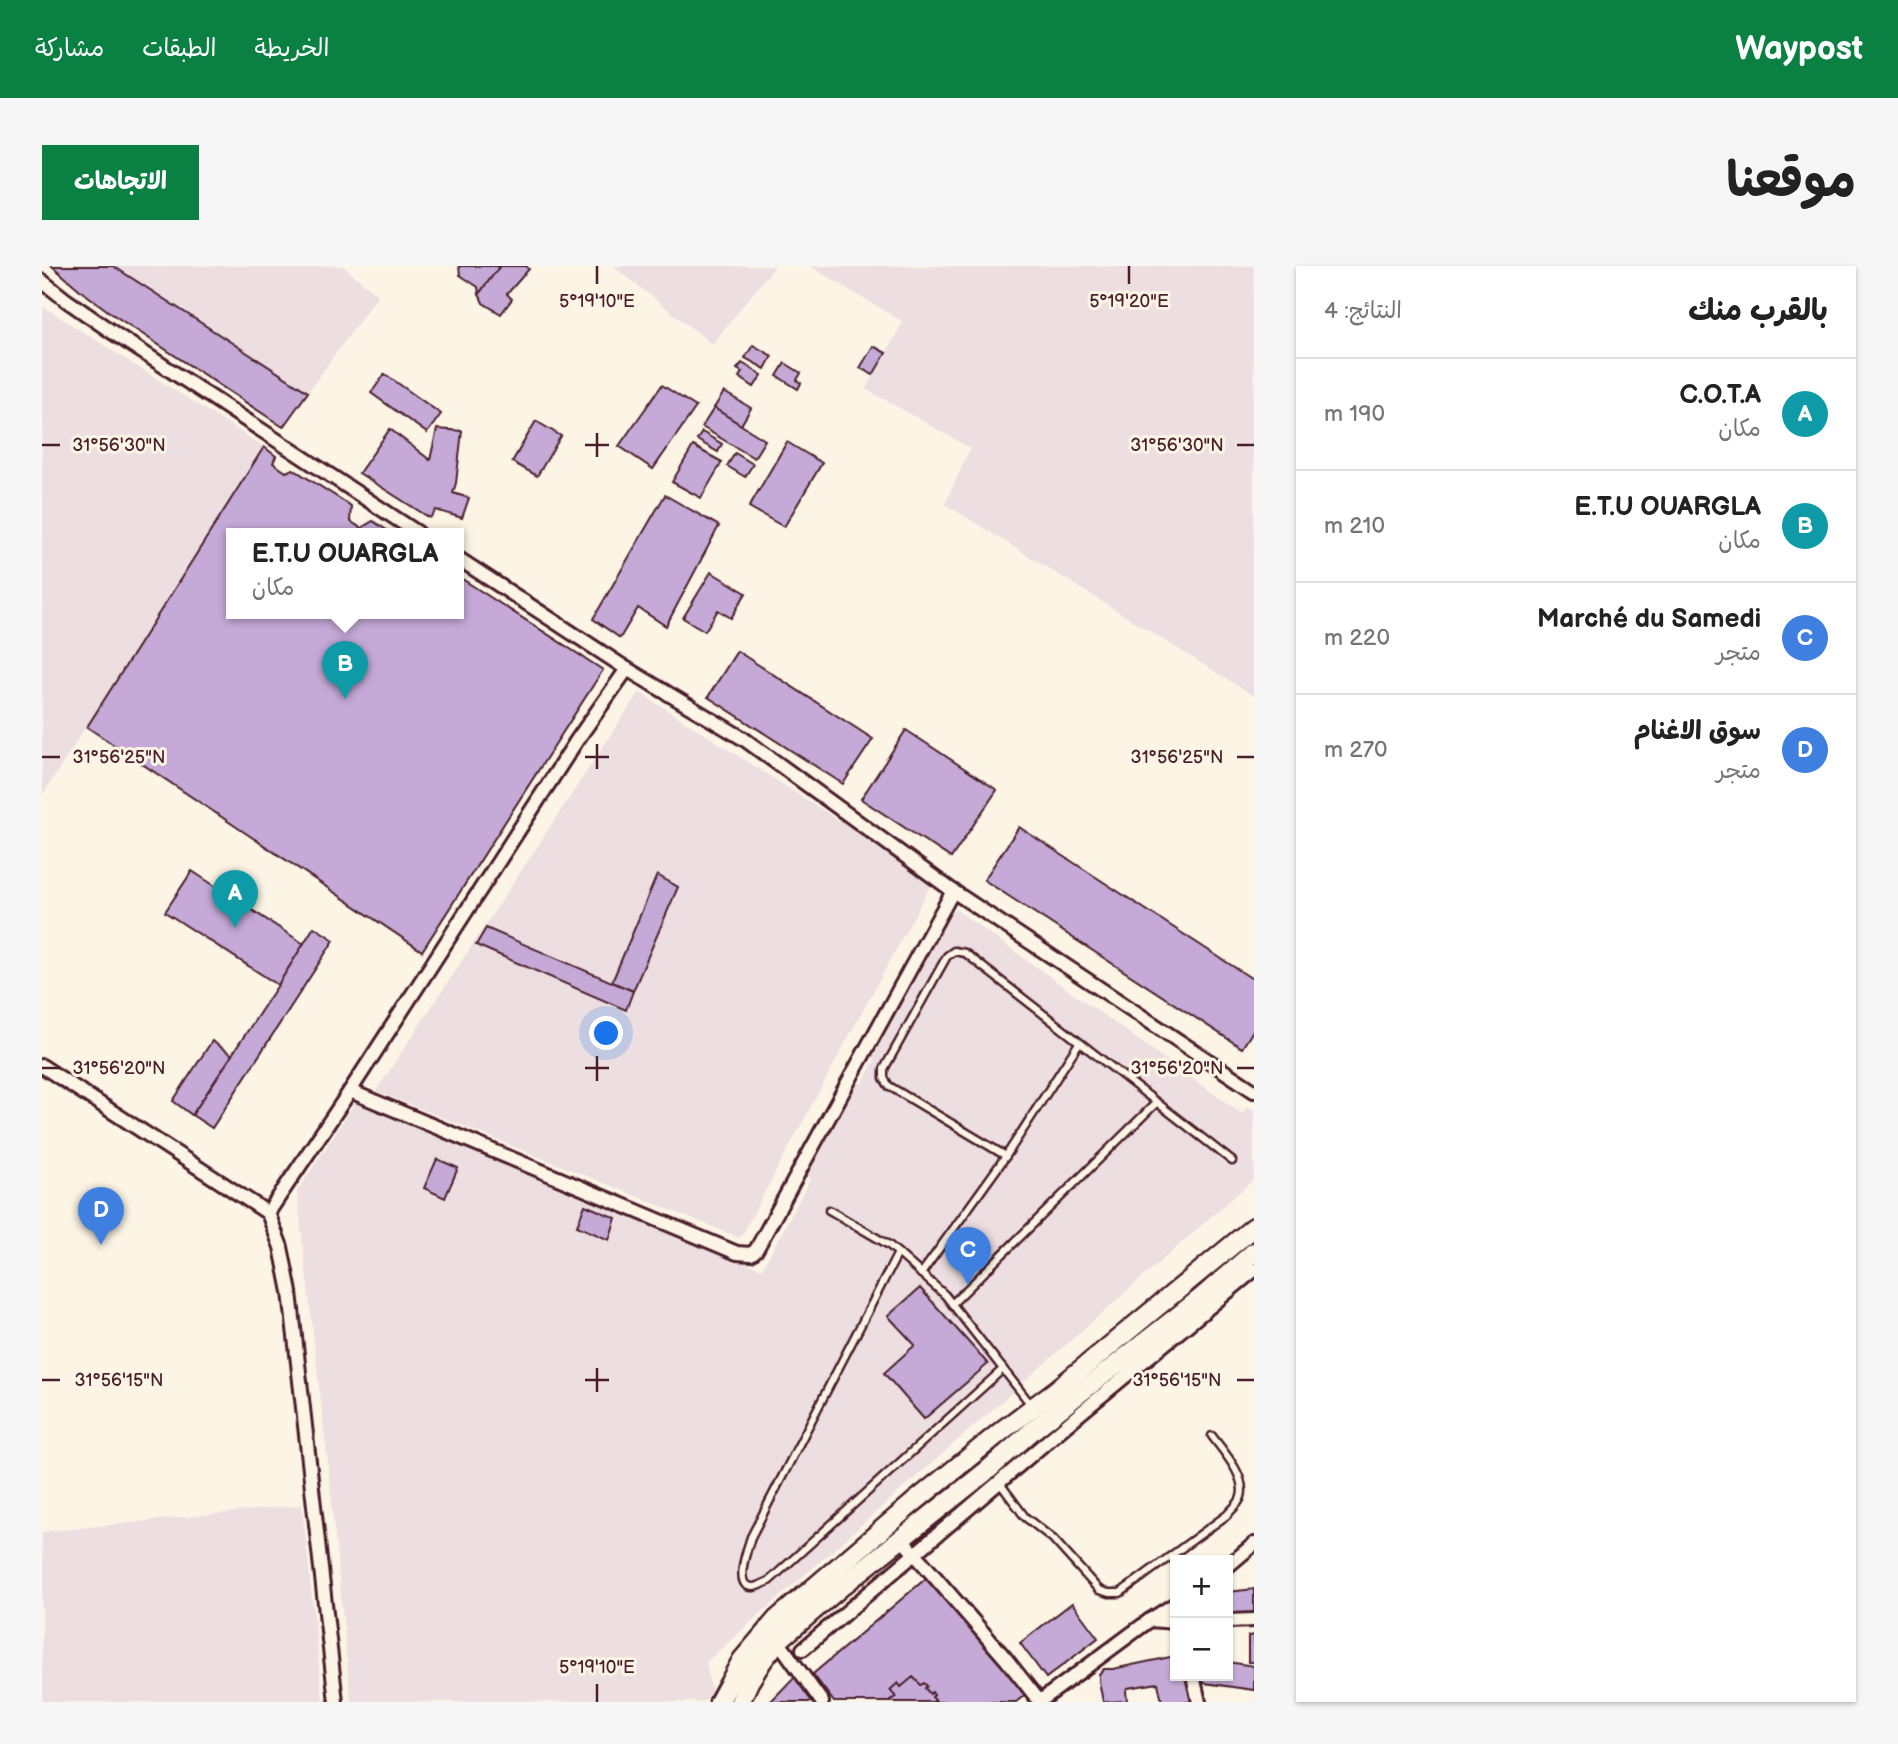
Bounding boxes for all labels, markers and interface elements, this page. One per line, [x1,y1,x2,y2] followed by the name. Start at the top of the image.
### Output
[1735,29,1863,69] text: Waypost
[35,34,104,63] text: مشاركة
[142,34,217,63] text: الطبقات
[255,34,329,63] text: الخريطة
[42,145,199,220] button: الاتجاهات
[1726,152,1856,211] text: موقعنا
[559,291,635,312] text: 5°19'10"E
[1089,291,1169,312] text: 5°19'20"E
[1688,293,1828,329] text: بالقرب منك
[1324,297,1402,325] text: النتائج: 4
[1680,380,1761,411] text: C.O.T.A
[1324,400,1385,428] text: 190 m
[1798,400,1812,428] text: A
[1718,415,1761,443] text: مكان
[72,435,166,456] text: 31°56'30"N
[1130,435,1224,456] text: 31°56'30"N
[1574,492,1761,523] text: E.T.U OUARGLA
[1324,512,1385,540] text: 210 m
[1797,512,1813,540] text: B
[1718,527,1761,555] text: مكان
[226,528,464,619] popup
[252,539,438,570] text: E.T.U OUARGLA
[252,574,294,602] text: مكان
[1537,604,1761,635] text: Marché du Samedi
[1324,624,1390,652] text: 220 m
[1797,624,1813,652] text: C
[1716,639,1761,667] text: متجر
[322,641,368,699] pin: B
[1634,716,1761,747] text: سوق الاغنام
[1324,736,1388,764] text: 270 m
[1797,736,1813,764] text: D
[73,747,165,768] text: 31°56'25"N
[1131,747,1223,768] text: 31°56'25"N
[1716,757,1761,785] text: متجر
[212,870,258,928] pin: A
[589,1016,623,1050] your location
[72,1058,166,1079] text: 31°56'20"N
[1130,1058,1224,1079] text: 31°56'20"N
[78,1187,124,1245] pin: D
[945,1227,991,1285] pin: C
[74,1370,164,1391] text: 31°56'15"N
[1132,1370,1222,1391] text: 31°56'15"N
[1170,1555,1233,1681] map controls
[1170,1555,1233,1618] button: +
[1170,1618,1233,1681] button: −
[559,1657,635,1678] text: 5°19'10"E

